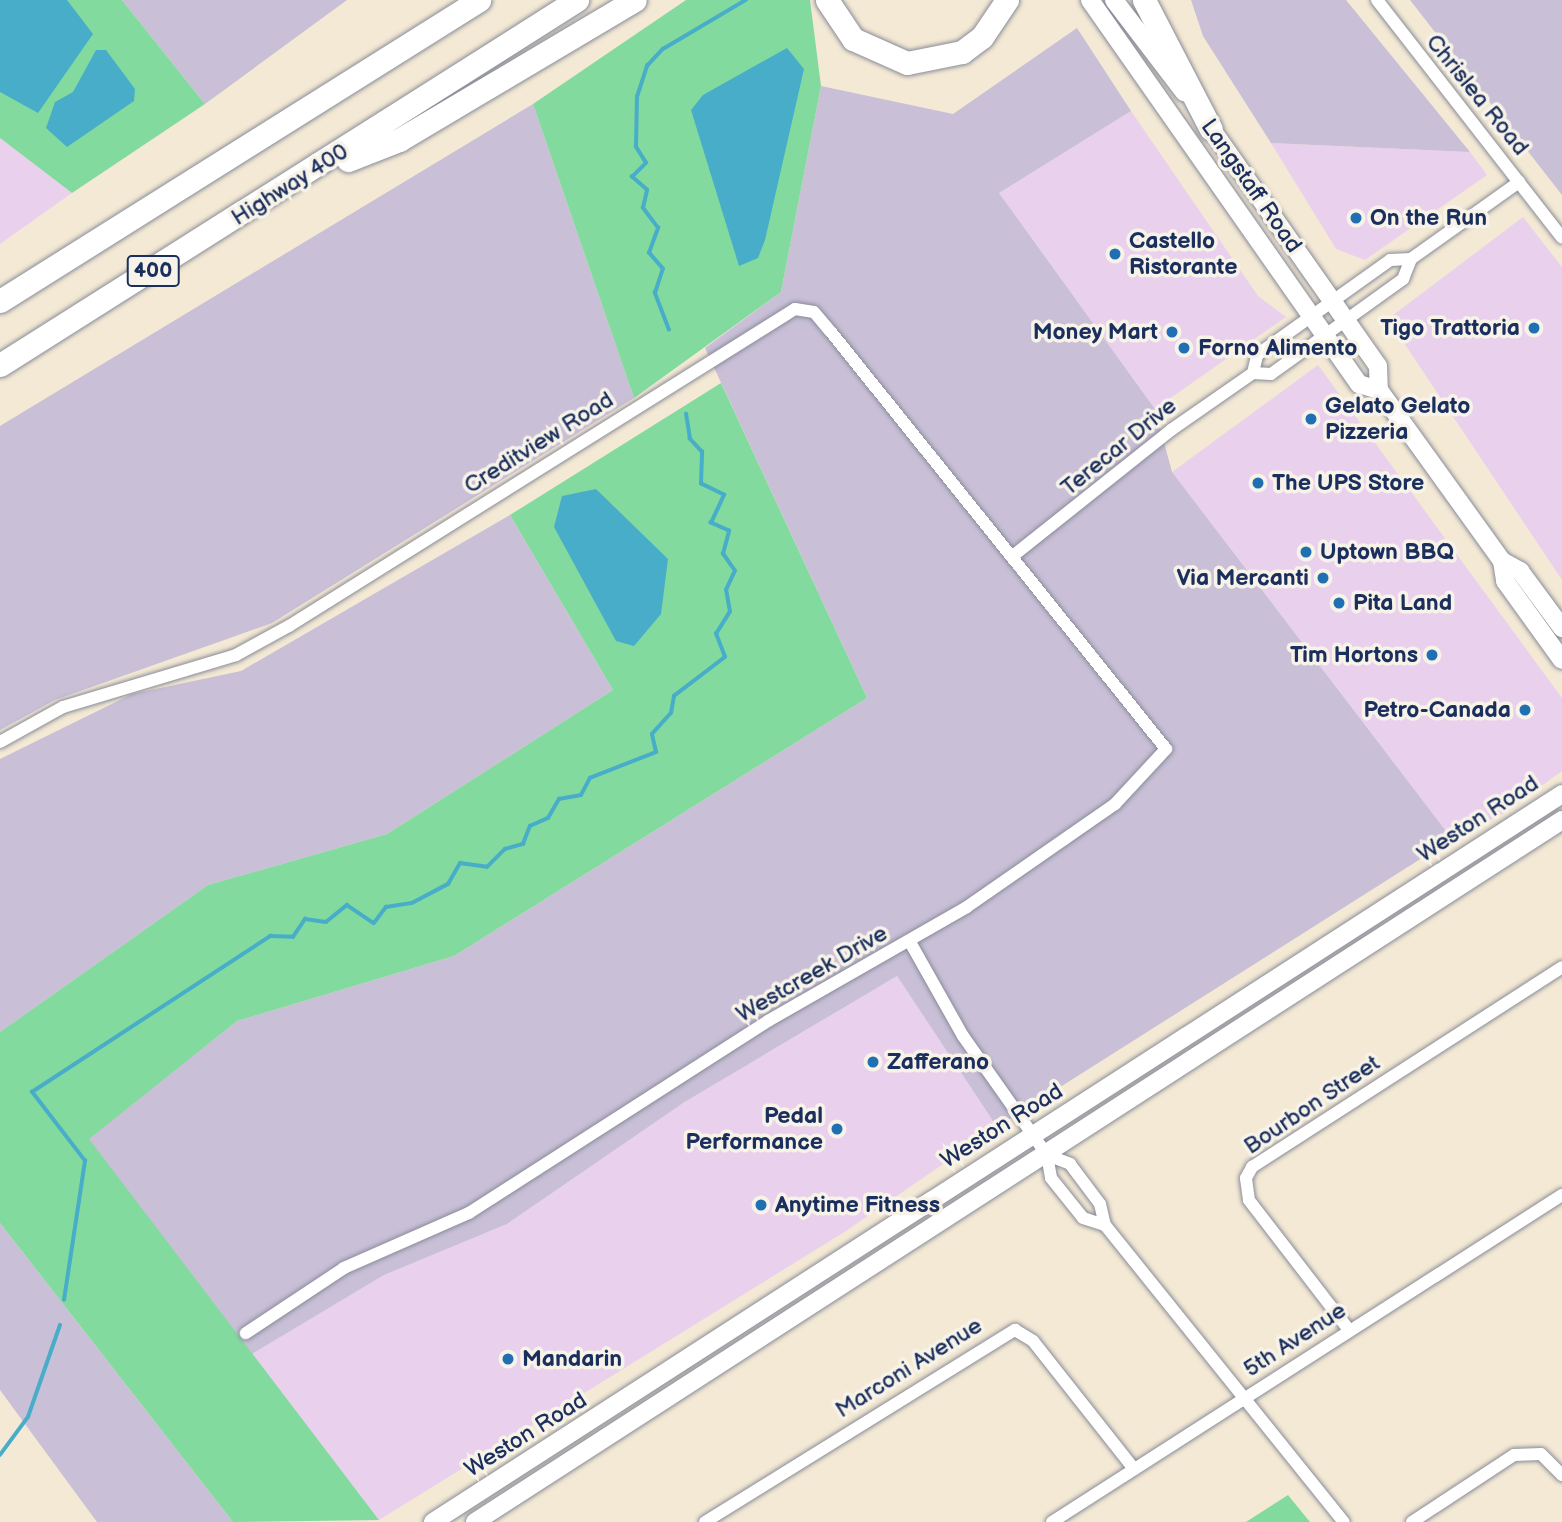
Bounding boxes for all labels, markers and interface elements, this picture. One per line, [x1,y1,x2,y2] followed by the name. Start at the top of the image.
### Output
[1420,29,1534,161] street label: Chrislea Road
[1195,114,1307,258] street label: Langstaff Road
[226,138,354,232] street label: Highway 400
[1370,204,1487,232] place label: On the Run
[1348,210,1364,226] marker: On the Run
[1129,227,1237,281] place label: Castello Ristorante
[1107,246,1123,262] marker: Castello Ristorante
[125,254,181,288] road number: 400
[1380,314,1520,342] place label: Tigo Trattoria
[1032,318,1158,346] place label: Money Mart
[1526,320,1542,336] marker: Tigo Trattoria
[1164,324,1180,340] marker: Money Mart
[1198,334,1357,362] place label: Forno Alimento
[1176,340,1192,356] marker: Forno Alimento
[459,386,619,500] street label: Creditview Road
[1056,392,1182,502] street label: Terecar Drive
[1325,392,1470,446] place label: Gelato Gelato Pizzeria
[1303,411,1319,427] marker: Gelato Gelato Pizzeria
[1272,469,1424,497] place label: The UPS Store
[1250,475,1266,491] marker: The UPS Store
[1320,538,1454,566] place label: Uptown BBQ
[1298,544,1314,560] marker: Uptown BBQ
[1176,564,1309,592] place label: Via Mercanti
[1315,570,1331,586] marker: Via Mercanti
[1353,589,1452,617] place label: Pita Land
[1331,595,1347,611] marker: Pita Land
[1290,641,1418,669] place label: Tim Hortons
[1424,647,1440,663] marker: Tim Hortons
[1363,696,1511,724] place label: Petro-Canada
[1517,702,1533,718] marker: Petro-Canada
[1412,770,1544,868] street label: Weston Road
[732,920,892,1028] street label: Westcreek Drive
[887,1048,989,1076] place label: Zafferano
[1239,1049,1385,1161] street label: Bourbon Street
[865,1054,881,1070] marker: Zafferano
[936,1077,1068,1175] street label: Weston Road
[686,1102,823,1156] place label: Pedal Performance
[829,1121,845,1137] marker: Pedal Performance
[775,1191,940,1219] place label: Anytime Fitness
[753,1197,769,1213] marker: Anytime Fitness
[1239,1297,1351,1383] street label: 5th Avenue
[831,1312,987,1424] street label: Marconi Avenue
[522,1345,622,1373] place label: Mandarin
[500,1351,516,1367] marker: Mandarin
[460,1386,592,1484] street label: Weston Road

